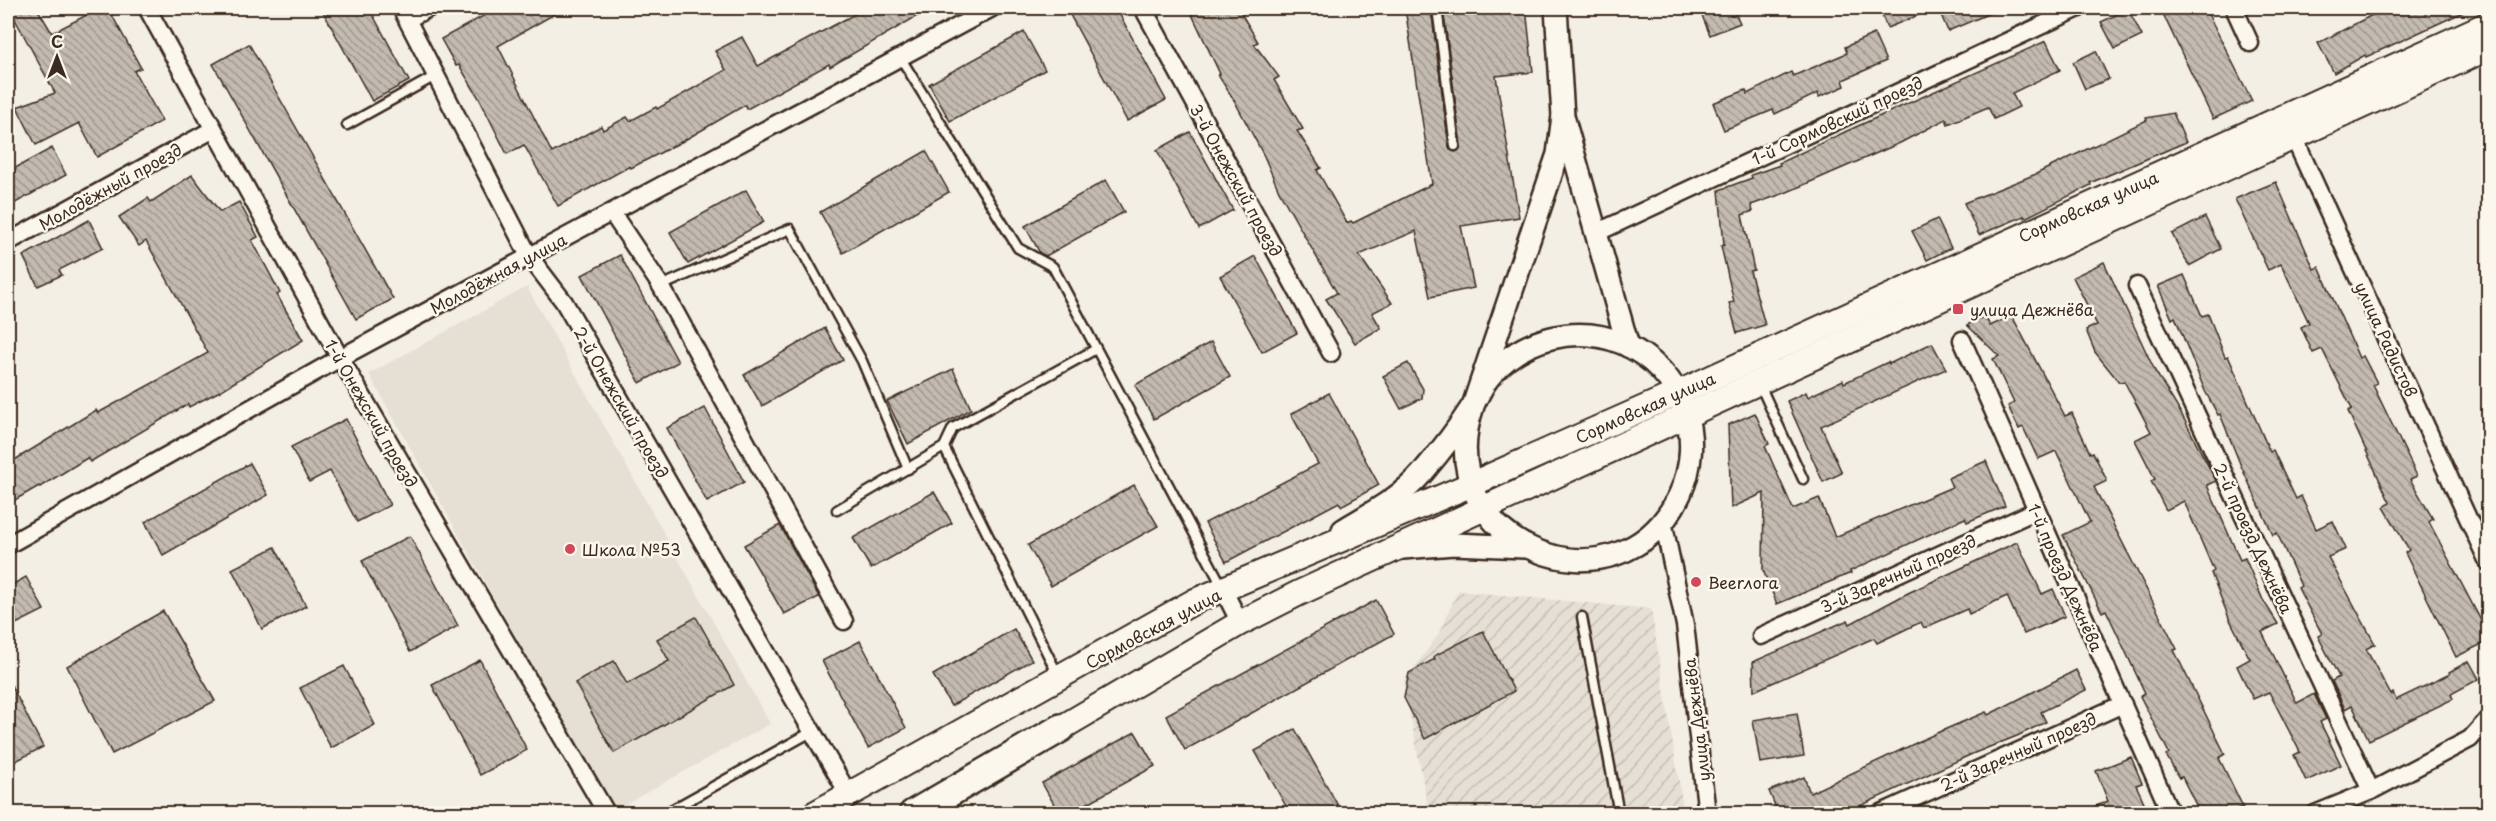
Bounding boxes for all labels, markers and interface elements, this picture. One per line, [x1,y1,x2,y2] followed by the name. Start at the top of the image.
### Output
[27,27,87,87] north arrow
[51,29,63,53] text: С
[1747,70,1927,170] street label: 1-й Сормовский проезд
[1185,99,1289,261] street label: 3-й Онежский проезд
[34,137,186,235] street label: Молодёжный проезд
[2014,164,2162,248] street label: Сормовская улица
[425,227,571,319] street label: Молодёжная улица
[2350,277,2424,401] street label: улица Радистов
[1970,297,2094,321] place label: улица Дежнёва
[1951,302,1965,316] marker: улица Дежнёва
[569,322,675,482] street label: 2-й Онежский проезд
[320,334,424,492] street label: 1-й Онежский проезд
[1571,365,1719,449] street label: Сормовская улица
[2209,459,2299,617] street label: 2-й проезд Дежнёва
[2023,499,2109,655] street label: 1-й проезд Дежнёва
[1816,528,1980,618] street label: 3-й Заречный проезд
[582,537,681,561] place label: Школа №53
[563,542,577,556] marker: Школа №53
[1708,570,1779,594] place label: Beerлога
[1689,575,1703,589] marker: Beerлога
[1081,582,1225,674] street label: Сормовская улица
[1677,657,1715,783] street label: улица Дежнёва
[1936,706,2100,796] street label: 2-й Заречный проезд

